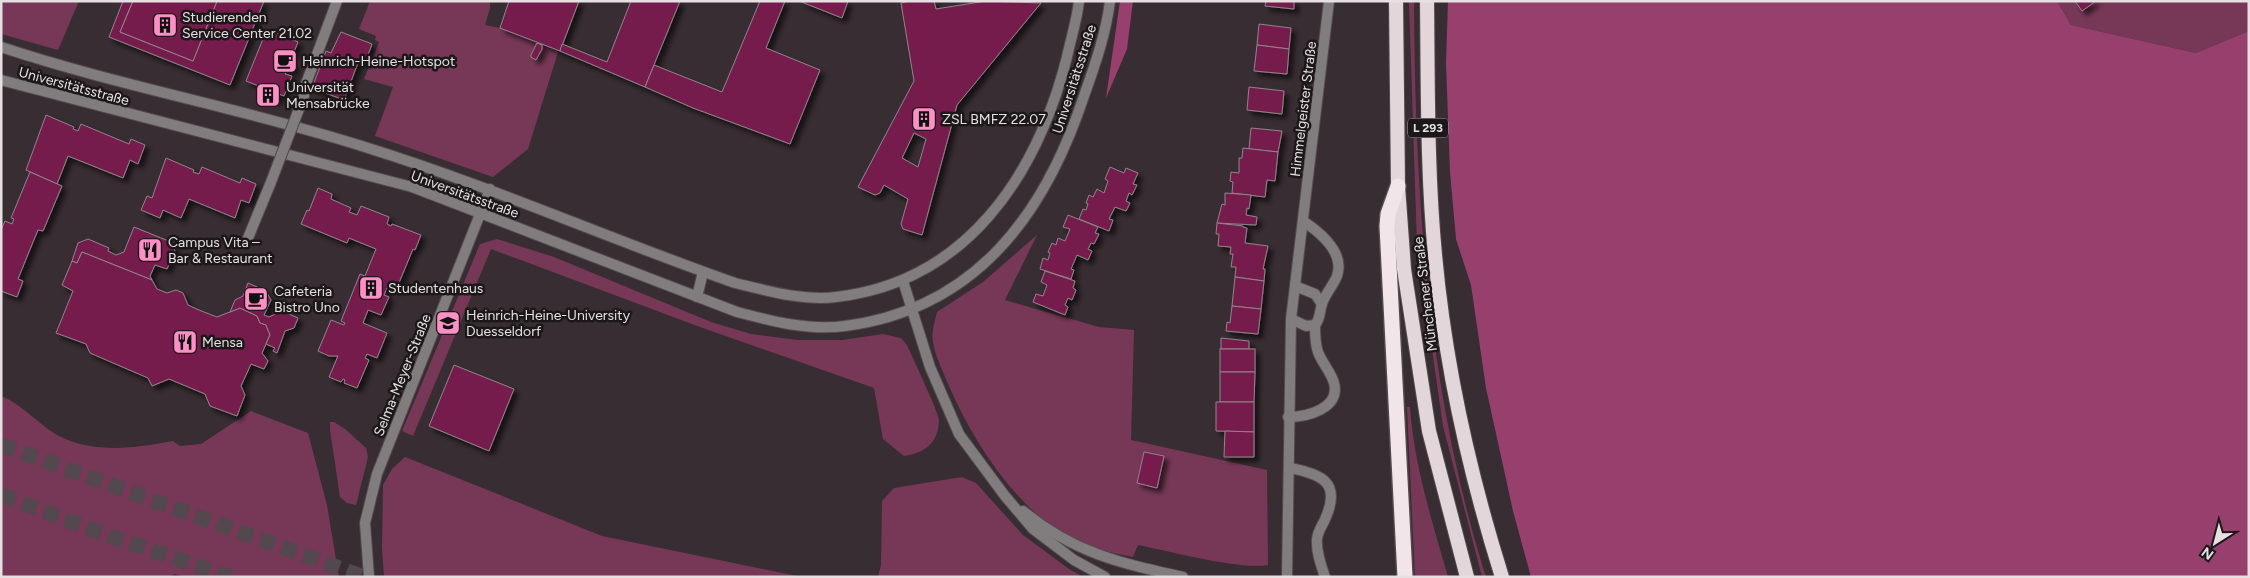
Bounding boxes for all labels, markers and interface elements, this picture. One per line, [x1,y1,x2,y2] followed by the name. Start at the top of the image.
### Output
[182,9,312,42] place label: Studierenden Service Center 21.02
[152,12,178,38] building icon: Studierenden Service Center 21.02
[1049,22,1100,136] street label: Universitätsstraße
[1287,40,1320,178] street label: Himmelgeister Straße
[272,48,298,74] cafe icon: Heinrich-Heine-Hotspot
[302,53,455,70] place label: Heinrich-Heine-Hotspot
[17,64,131,109] street label: Universitätsstraße
[286,79,370,112] place label: Universität Mensabrücke
[255,82,281,108] building icon: Universität Mensabrücke
[911,106,937,132] building icon: ZSL BMFZ 22.07
[942,111,1046,128] place label: ZSL BMFZ 22.07
[1408,119,1448,138] road number: L 293
[409,167,521,222] street label: Universitätsstraße
[168,234,272,267] place label: Campus Vita – Bar & Restaurant
[1410,235,1441,352] street label: Münchener Straße
[137,237,163,263] restaurant icon: Campus Vita – Bar & Restaurant
[358,275,384,301] building icon: Studentenhaus
[388,280,483,297] place label: Studentenhaus
[274,283,340,316] place label: Cafeteria Bistro Uno
[243,286,269,312] cafe icon: Cafeteria Bistro Uno
[466,307,631,340] place label: Heinrich-Heine-University Duesseldorf
[435,310,461,336] school or university icon: Heinrich-Heine-University Duesseldorf
[370,311,435,439] street label: Selma-Meyer-Straße
[172,329,198,355] restaurant icon: Mensa
[202,334,243,351] place label: Mensa
[2190,518,2240,568] north arrow
[2198,543,2217,563] text: N

